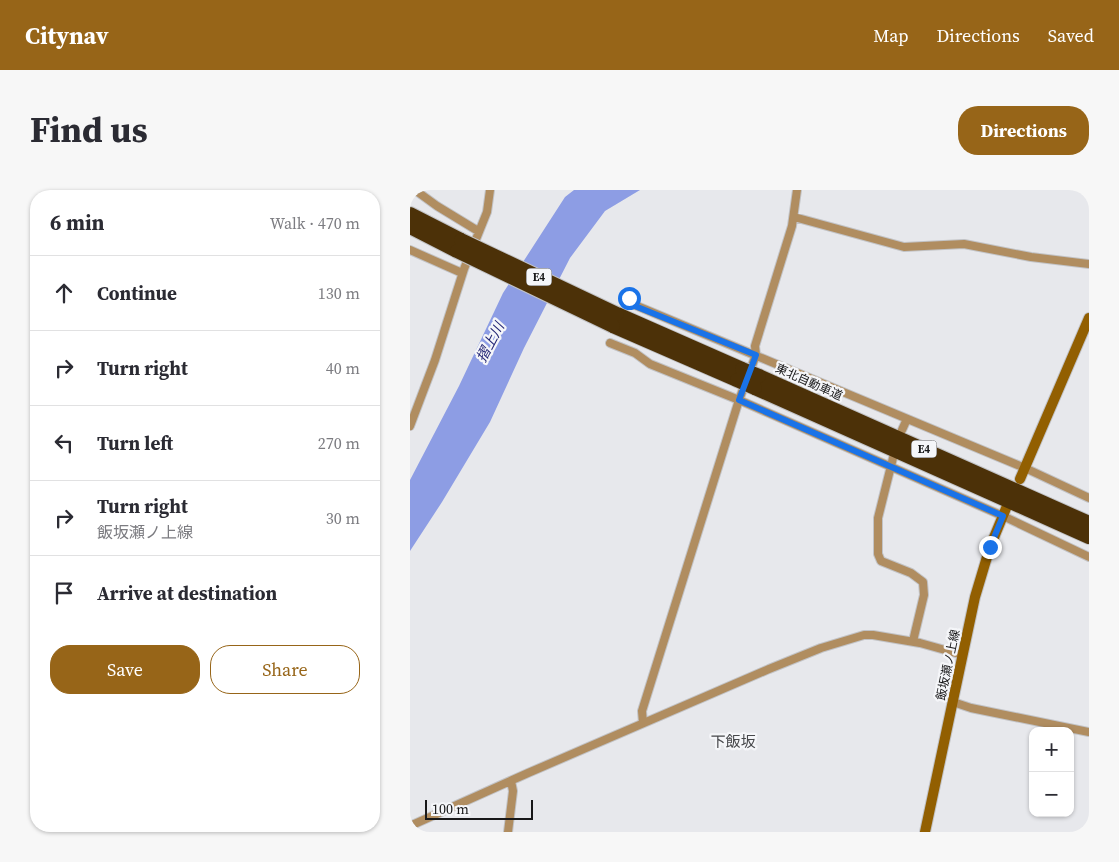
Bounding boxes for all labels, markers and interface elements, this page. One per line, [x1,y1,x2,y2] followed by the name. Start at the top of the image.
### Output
[25,19,109,52] text: Citynav
[873,23,909,48] text: Map
[937,23,1020,48] text: Directions
[1048,23,1094,48] text: Saved
[30,106,148,154] text: Find us
[958,106,1089,155] button: Directions
[50,208,105,237] text: 6 min
[270,212,360,234] text: Walk · 470 m
[526,268,552,285] road number: E4
[50,279,78,307] icon: ahead
[97,280,177,306] text: Continue
[318,282,360,304] text: 130 m
[618,287,641,310] route start
[471,317,510,365] water label: 摺上川
[50,354,78,382] icon: right
[97,355,188,381] text: Turn right
[326,357,360,379] text: 40 m
[773,360,845,404] street label: 東北自動車道
[50,429,78,457] icon: left
[97,430,173,456] text: Turn left
[318,432,360,454] text: 270 m
[912,440,936,458] road number: E4
[97,493,188,519] text: Turn right
[50,504,78,532] icon: right
[326,507,360,529] text: 30 m
[97,521,193,543] text: 飯坂瀬ノ上線
[979,536,1002,559] route end
[50,579,78,607] icon: arrive
[97,580,277,606] text: Arrive at destination
[933,628,963,702] street label: 飯坂瀬ノ上線
[50,645,200,694] button: Save
[210,645,360,694] button: Share
[1029,727,1074,817] map controls
[1029,727,1074,772] button: +
[710,731,756,752] district label: 下飯坂
[1029,772,1074,817] button: −
[425,797,532,820] scale bar
[432,799,469,819] text: 100 m

